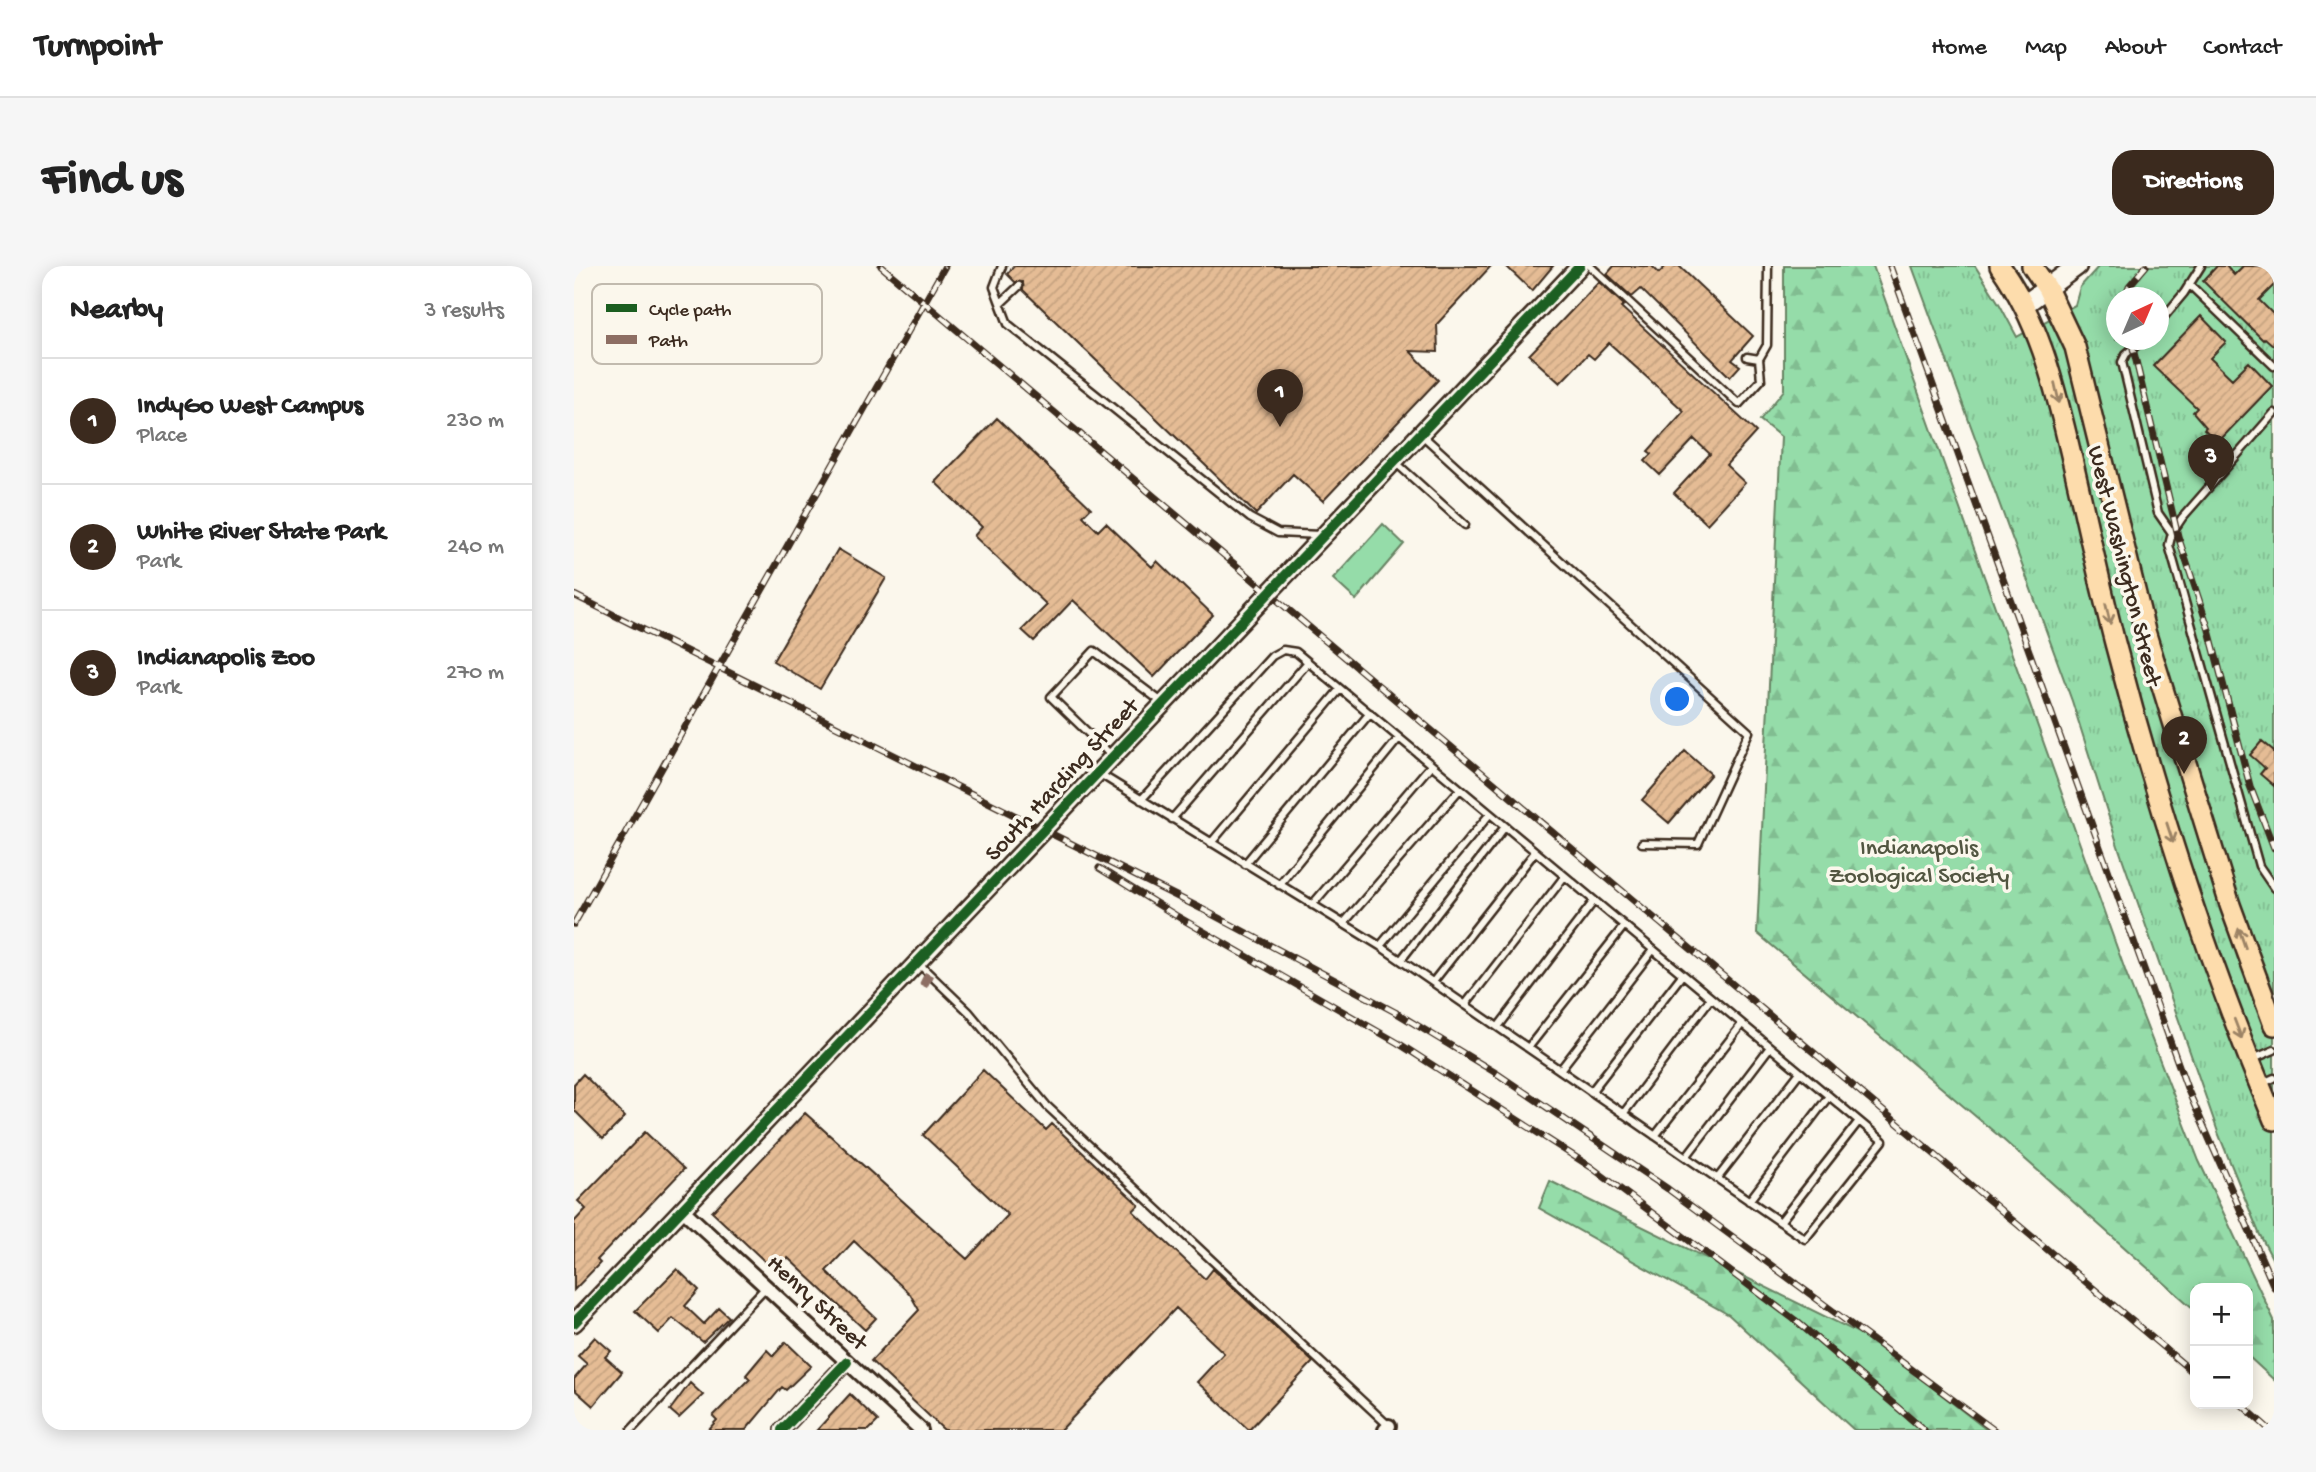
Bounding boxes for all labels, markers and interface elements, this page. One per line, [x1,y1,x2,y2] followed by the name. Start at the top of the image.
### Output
[35,29,160,67] text: Turnpoint
[1931,34,1987,63] text: Home
[2025,34,2067,63] text: Map
[2105,34,2165,63] text: About
[2203,34,2281,63] text: Contact
[2112,150,2274,215] button: Directions
[42,153,182,211] text: Find us
[592,284,822,364] legend
[2106,287,2169,350] north arrow
[70,294,163,329] text: Nearby
[424,298,504,325] text: 3 results
[649,300,731,323] text: Cycle path
[648,331,688,354] text: Path
[1257,369,1303,427] pin: 1
[2051,381,2064,404] one-way arrow
[137,392,363,423] text: IndyGo West Campus
[88,408,98,435] text: 1
[446,408,504,435] text: 230 m
[137,423,187,450] text: Place
[2188,434,2234,492] pin: 3
[2079,443,2167,691] street label: West Washington Street
[137,518,385,549] text: White River State Park
[87,534,99,561] text: 2
[447,534,504,561] text: 240 m
[137,549,181,576] text: Park
[2102,602,2116,625] one-way arrow
[137,644,315,675] text: Indianapolis Zoo
[87,660,99,687] text: 3
[446,660,504,687] text: 270 m
[137,675,181,702] text: Park
[1660,682,1694,716] your location
[980,692,1148,869] street label: South Harding Street
[2161,716,2207,774] pin: 2
[2164,822,2177,844] one-way arrow
[1829,835,2009,892] park label: Indianapolis Zoological Society
[2235,927,2248,949] one-way arrow
[2233,1017,2245,1039] one-way arrow
[759,1250,874,1360] street label: Henry Street
[2190,1283,2253,1409] map controls
[2190,1283,2253,1346] button: +
[2190,1346,2253,1409] button: −

